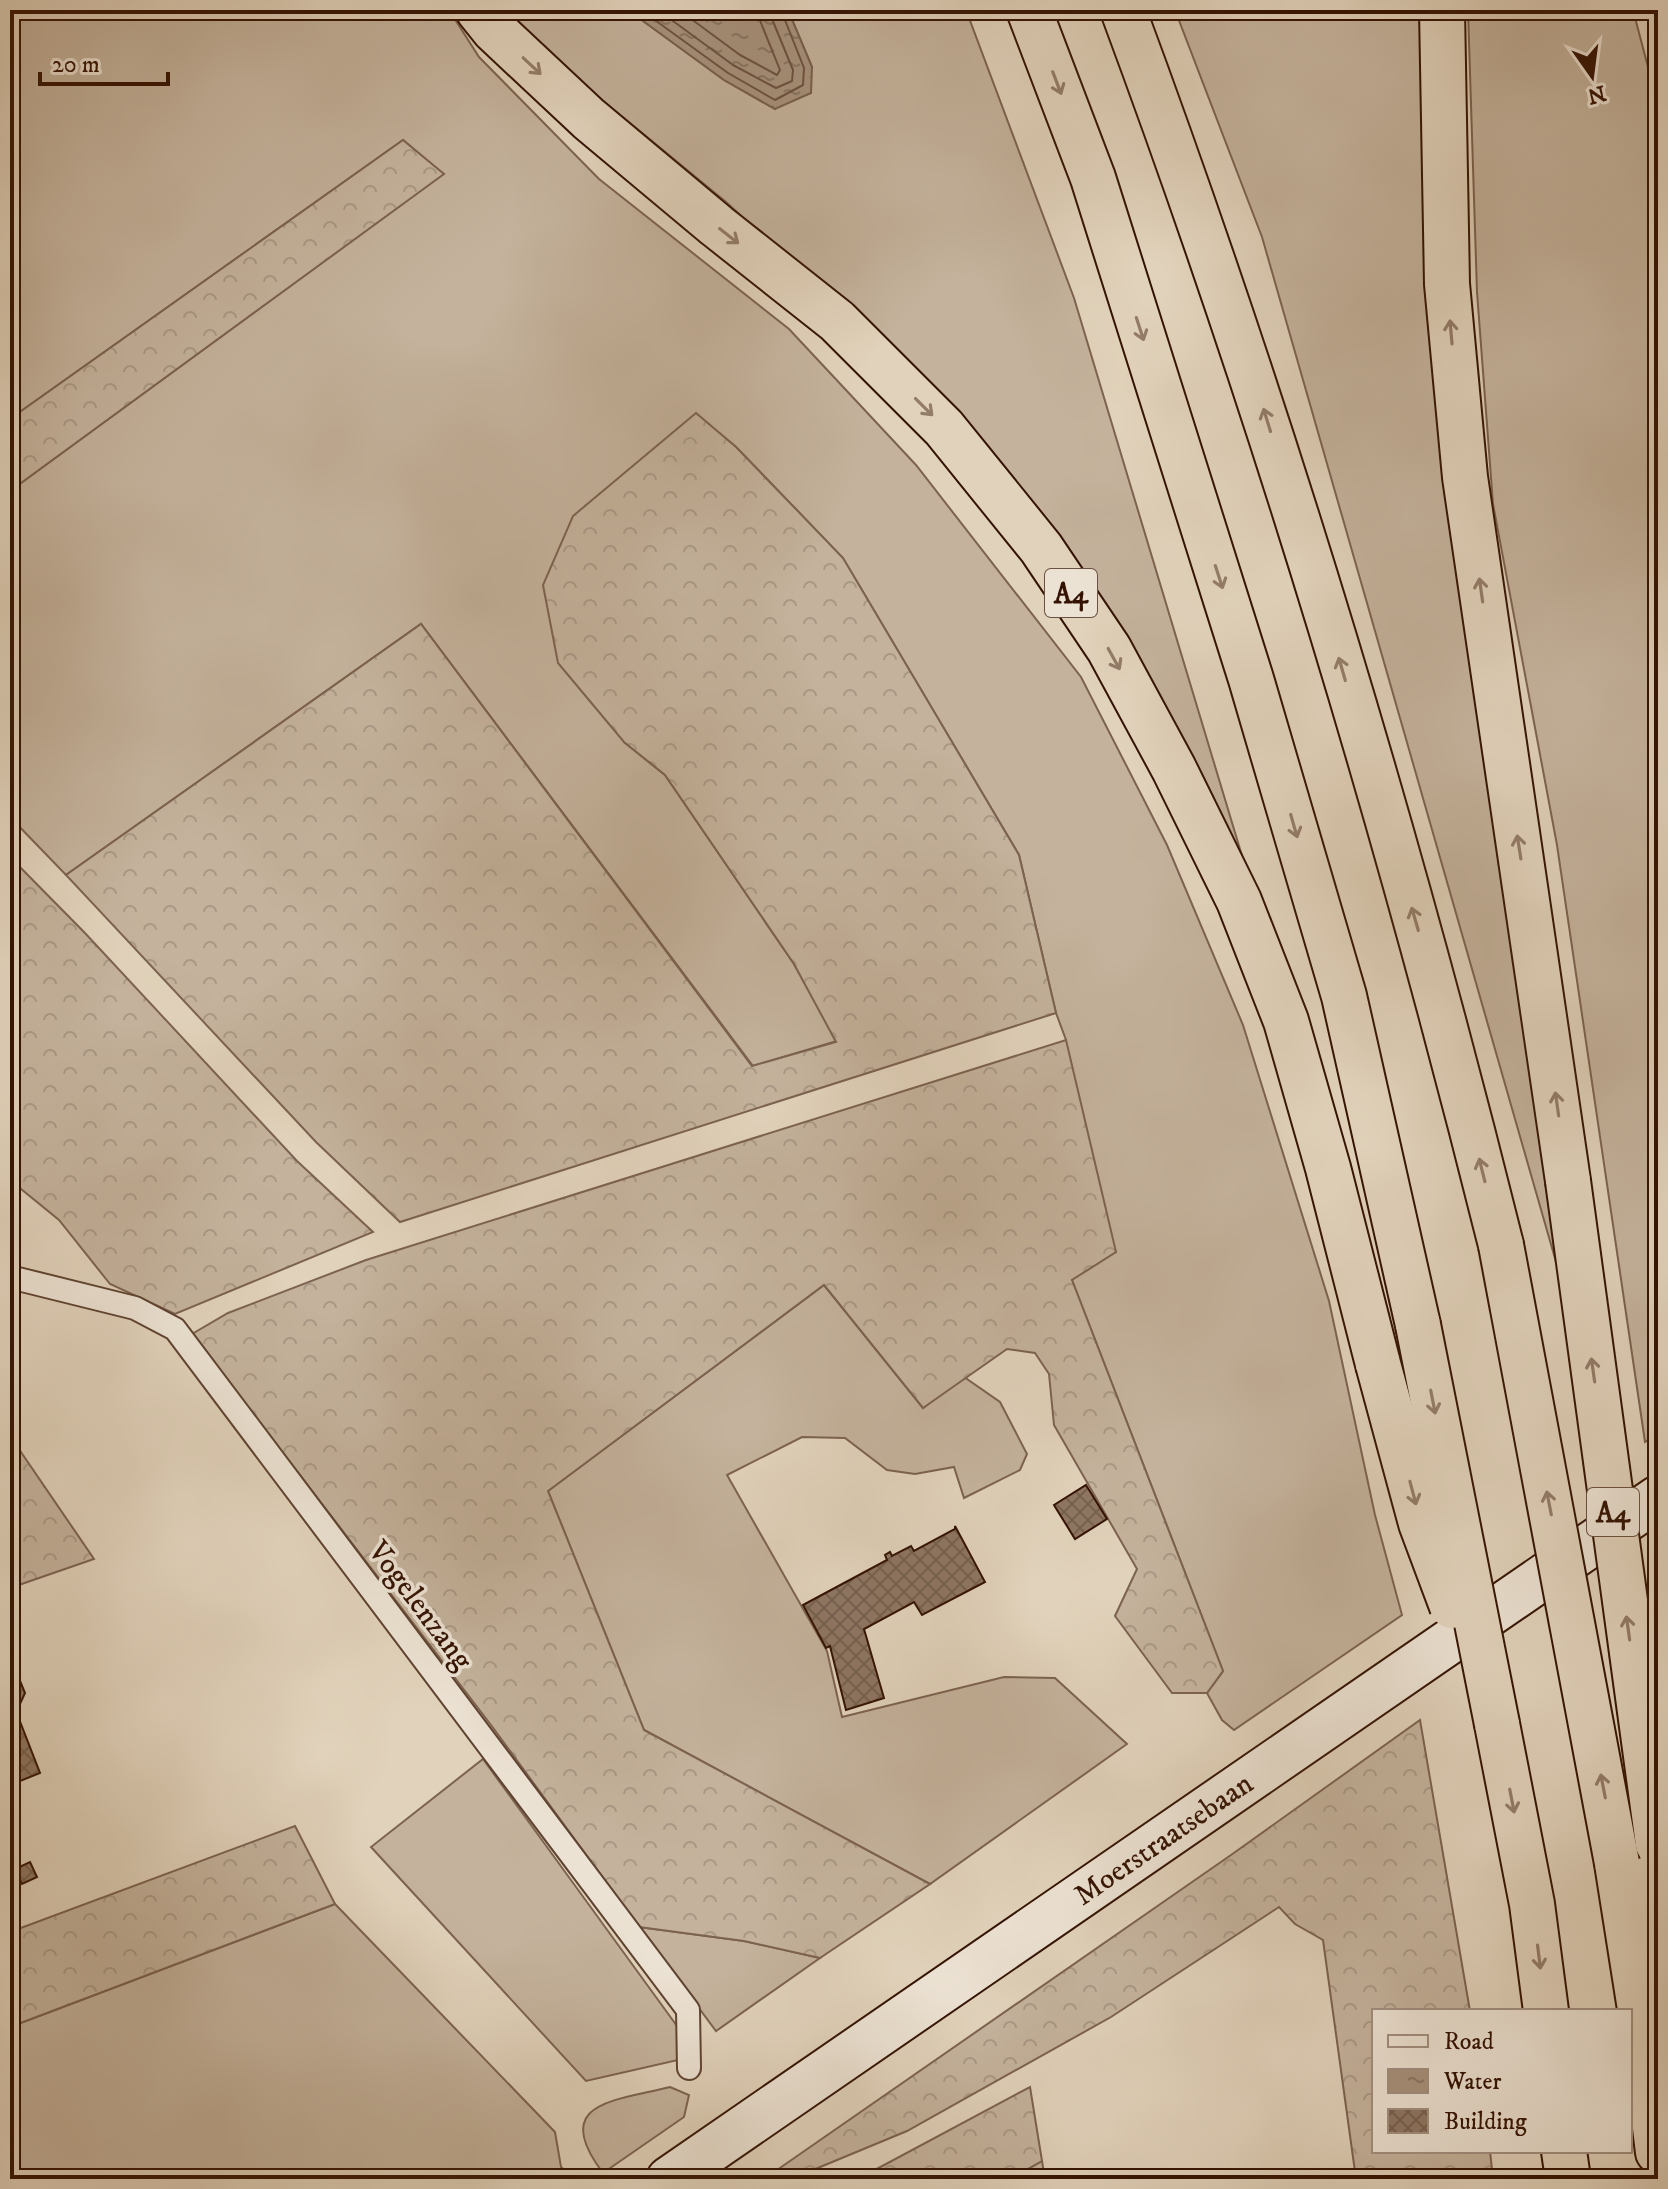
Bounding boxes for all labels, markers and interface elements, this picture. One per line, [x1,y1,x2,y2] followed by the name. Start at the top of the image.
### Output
[40,36,168,86] scale bar
[1552,36,1632,116] north arrow
[52,50,100,80] text: 20 m
[522,56,542,75] one-way arrow
[1051,70,1065,95] one-way arrow
[1584,79,1609,109] text: N
[718,227,739,244] one-way arrow
[1134,316,1149,341] one-way arrow
[1443,319,1458,345] one-way arrow
[914,398,934,417] one-way arrow
[1259,408,1274,434] one-way arrow
[1212,564,1227,589] one-way arrow
[1045,569,1097,617] road number: A4
[1473,578,1488,603] one-way arrow
[1107,647,1123,670] one-way arrow
[1334,657,1348,682] one-way arrow
[1287,812,1302,838] one-way arrow
[1511,835,1526,860] one-way arrow
[1407,906,1422,932] one-way arrow
[1549,1092,1564,1117] one-way arrow
[1474,1157,1489,1183] one-way arrow
[1585,1358,1600,1383] one-way arrow
[1427,1388,1442,1414] one-way arrow
[1406,1480,1421,1506] one-way arrow
[1587,1488,1639,1536] road number: A4
[1541,1491,1556,1516] one-way arrow
[359,1533,481,1678] street label: Vogelenzang
[1621,1615,1636,1641] one-way arrow
[1068,1765,1261,1914] street label: Moerstraatsebaan
[1594,1774,1609,1799] one-way arrow
[1505,1787,1520,1813] one-way arrow
[1532,1944,1547,1969] one-way arrow
[1372,2009,1632,2153] legend
[1444,2027,1494,2057] text: Road
[1443,2067,1501,2097] text: Water
[1444,2107,1527,2137] text: Building

